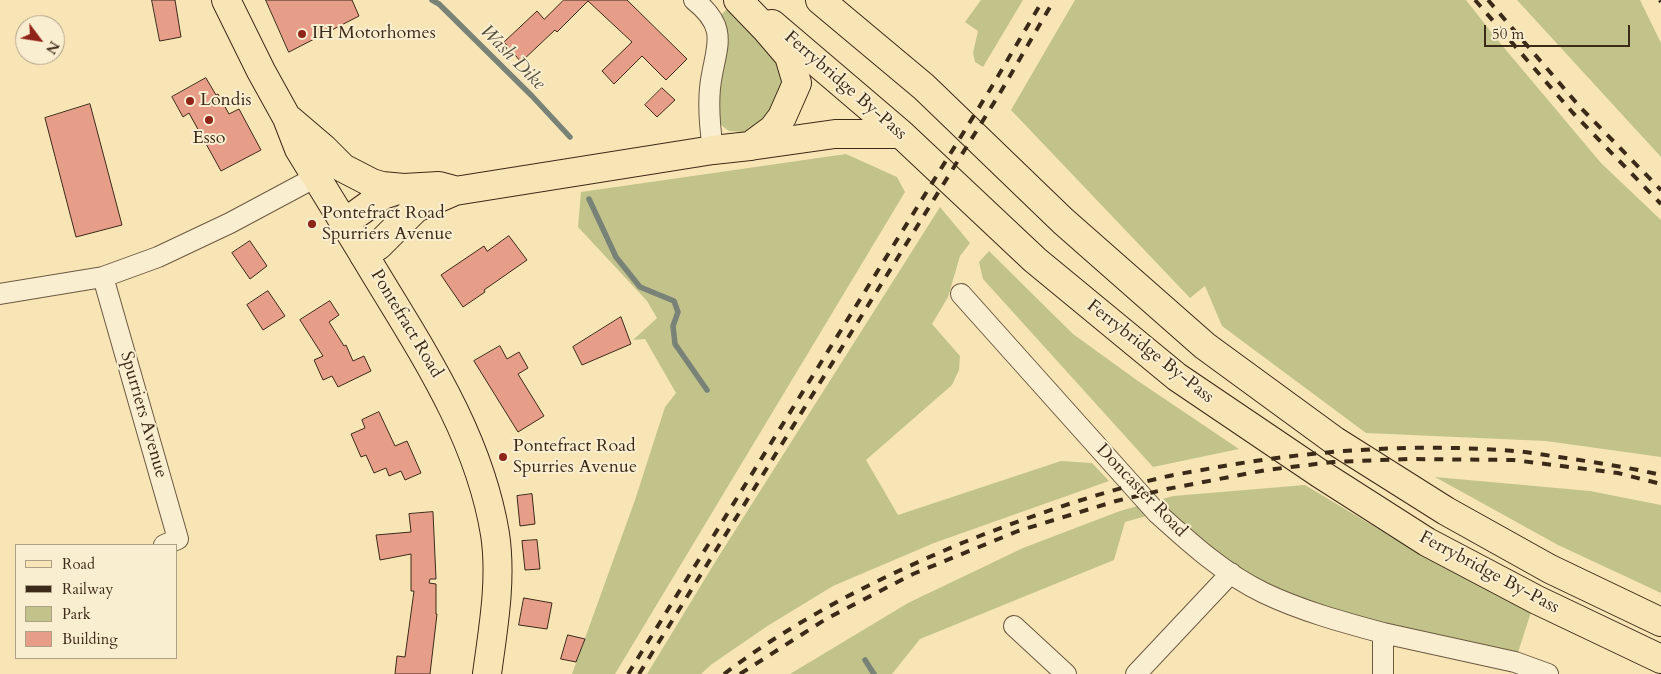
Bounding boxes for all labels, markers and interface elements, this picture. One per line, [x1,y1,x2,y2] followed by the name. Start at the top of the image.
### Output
[15,15,65,65] north arrow
[1486,15,1632,47] scale bar
[475,21,549,95] water label: Wash Dike
[312,23,436,45] place label: IH Motorhomes
[1492,24,1524,44] text: 50 m
[779,27,911,145] street label: Ferrybridge By-Pass
[296,28,308,40] marker: IH Motorhomes
[41,37,64,58] text: N
[200,90,252,112] place label: Londis
[184,95,196,107] marker: Londis
[203,114,215,126] marker: Esso
[193,128,225,150] place label: Esso
[322,203,453,245] place label: Pontefract Road Spurriers Avenue
[306,218,318,230] marker: Pontefract Road Spurriers Avenue
[365,266,447,382] street label: Pontefract Road
[1082,296,1218,408] street label: Ferrybridge By-Pass
[115,349,171,481] street label: Spurriers Avenue
[513,436,637,478] place label: Pontefract Road Spurries Avenue
[1091,440,1191,542] street label: Doncaster Road
[497,451,509,463] marker: Pontefract Road Spurries Avenue
[1415,527,1563,619] street label: Ferrybridge By-Pass
[15,544,178,659] legend
[62,554,95,574] text: Road
[62,579,113,599] text: Railway
[62,604,91,624] text: Park
[62,629,118,649] text: Building

